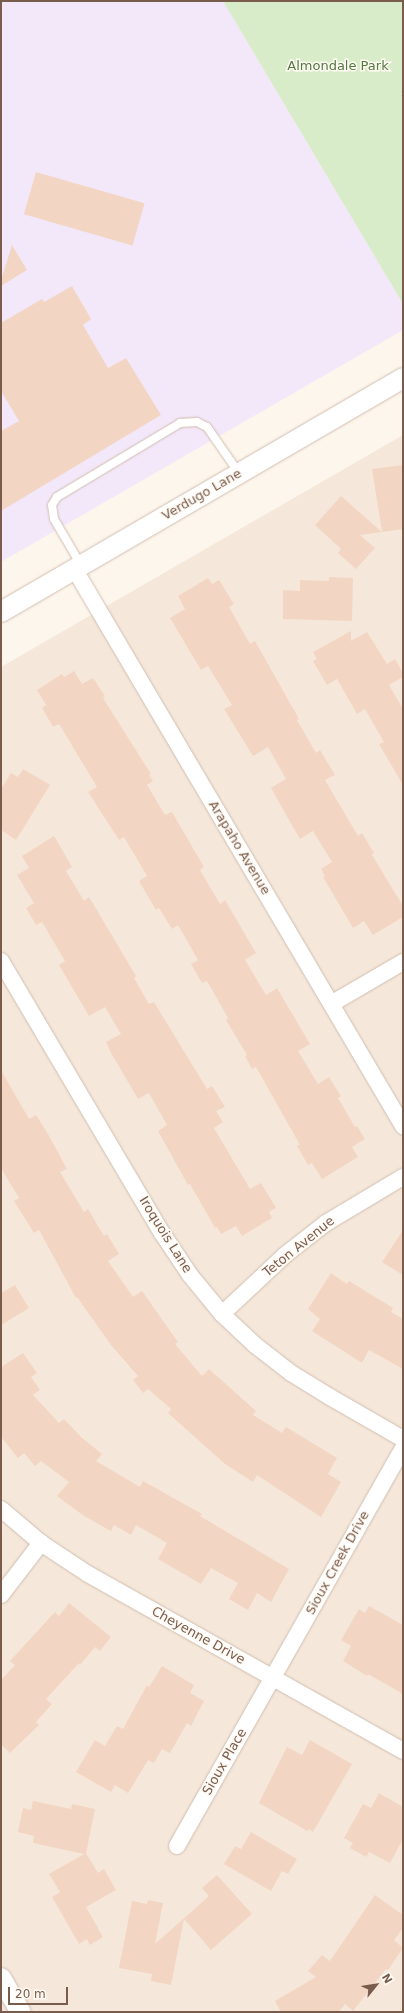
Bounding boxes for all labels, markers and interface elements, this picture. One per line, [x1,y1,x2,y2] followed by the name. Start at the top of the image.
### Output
[287,58,389,74] park label: Almondale Park
[159,466,245,524] street label: Verdugo Lane
[205,798,273,898] street label: Arapaho Avenue
[135,1194,195,1276] street label: Iroquois Lane
[260,1213,338,1281] street label: Teton Avenue
[303,1508,373,1618] street label: Sioux Creek Drive
[149,1604,247,1668] street label: Cheyenne Drive
[200,1726,250,1798] street label: Sioux Place
[356,1965,396,2005] north arrow
[379,1972,395,1986] text: N
[10,1979,70,2005] scale bar
[15,1987,46,2001] text: 20 m

